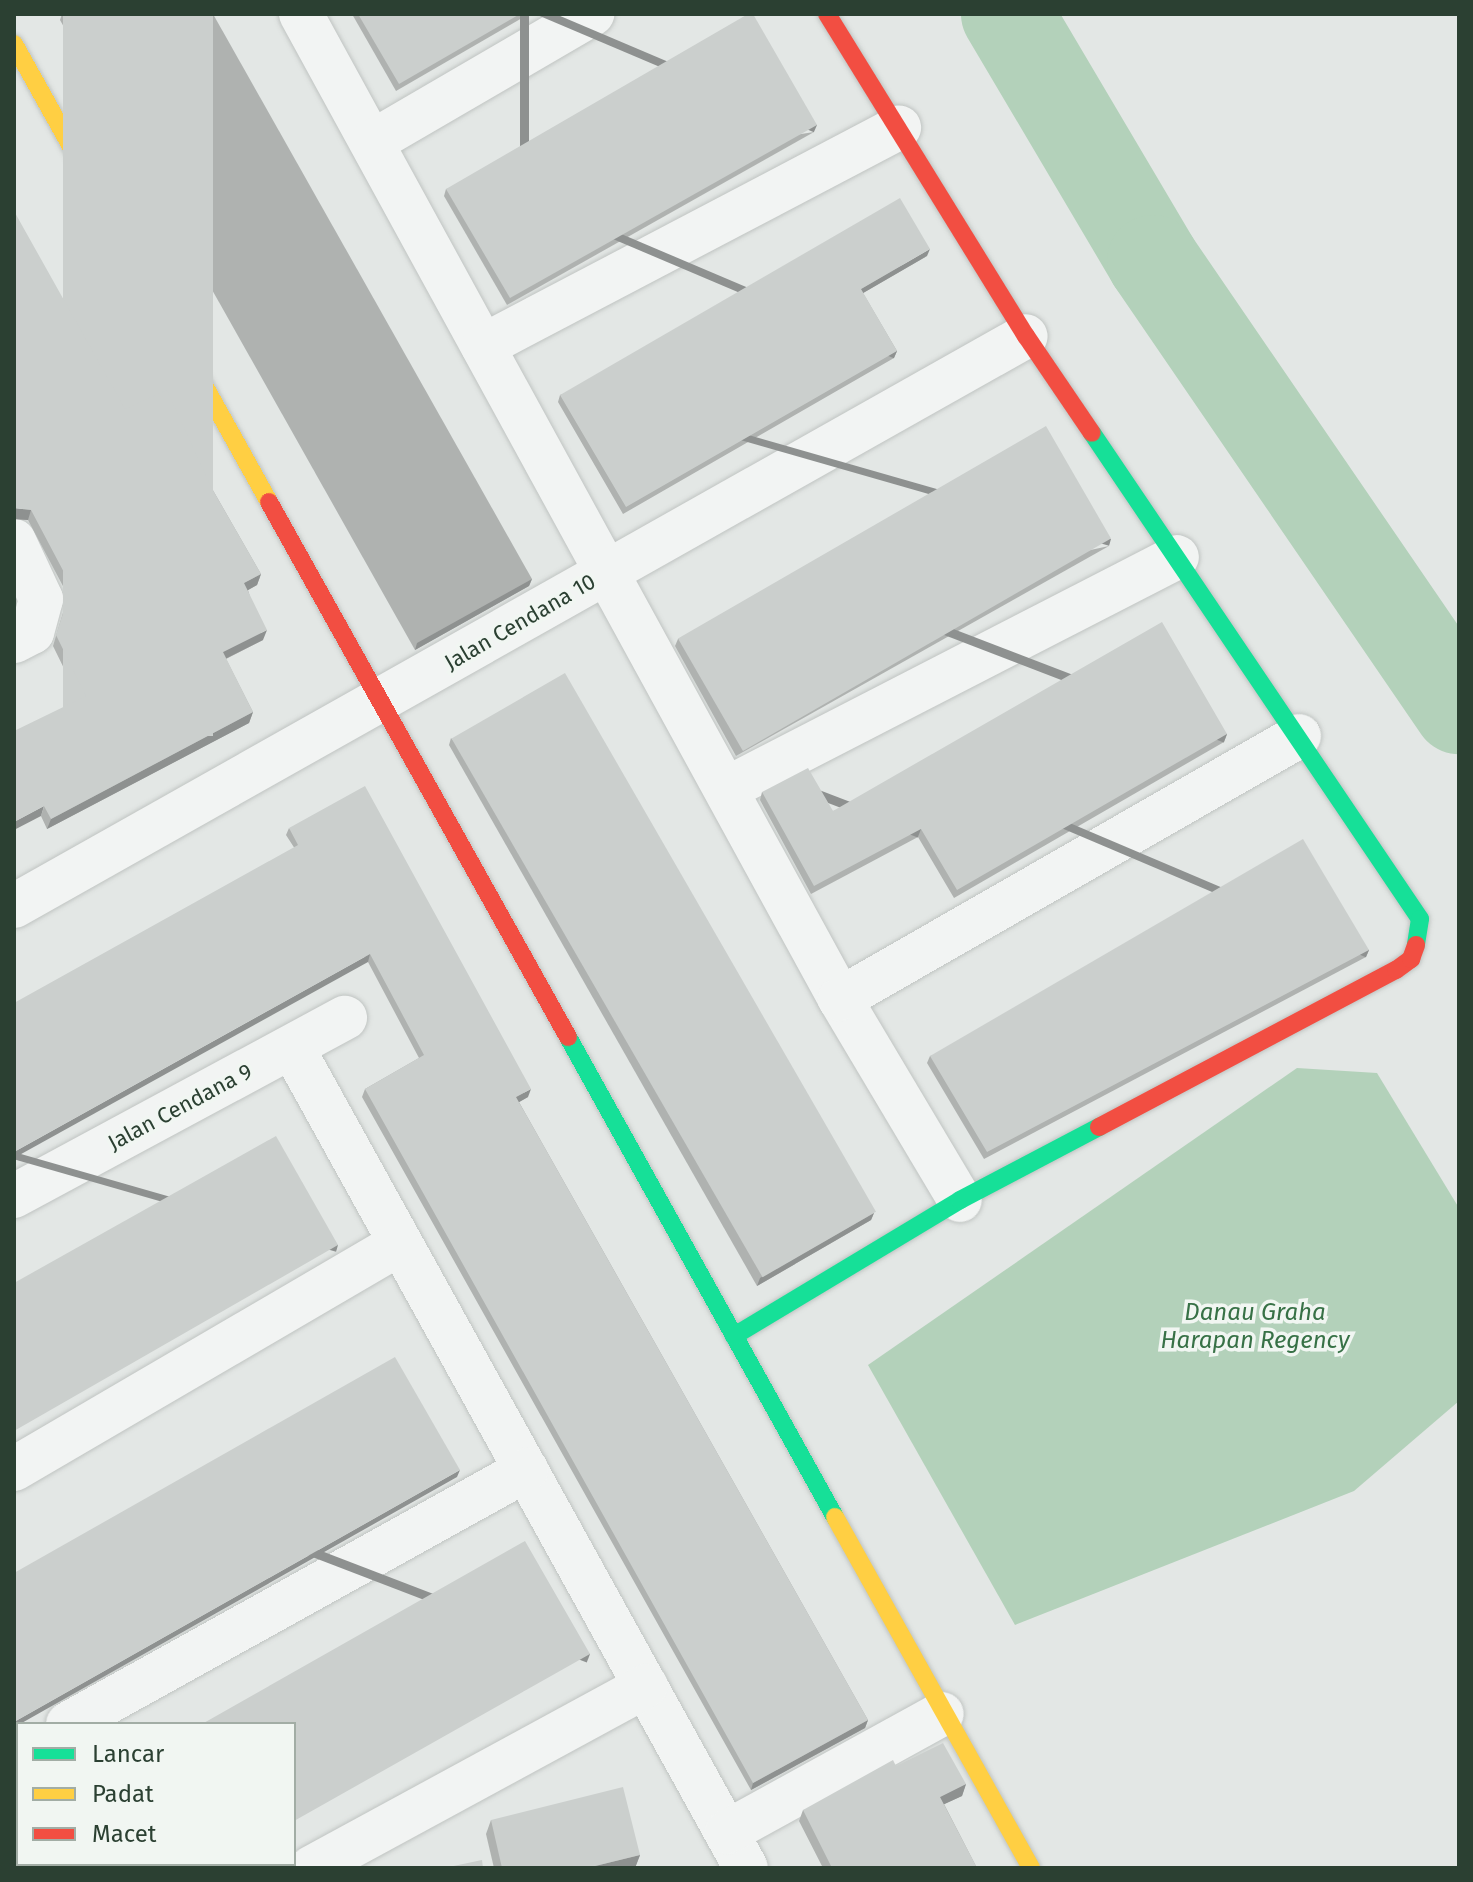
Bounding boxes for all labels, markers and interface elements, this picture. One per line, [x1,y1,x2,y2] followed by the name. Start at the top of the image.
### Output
[440,568,600,676] street label: Jalan Cendana 10
[103,1058,257,1156] street label: Jalan Cendana 9
[1160,1299,1350,1355] water label: Danau Graha Harapan Regency
[16,1722,296,1866] legend
[92,1740,164,1768] text: Lancar
[92,1780,154,1808] text: Padat
[92,1820,156,1848] text: Macet

